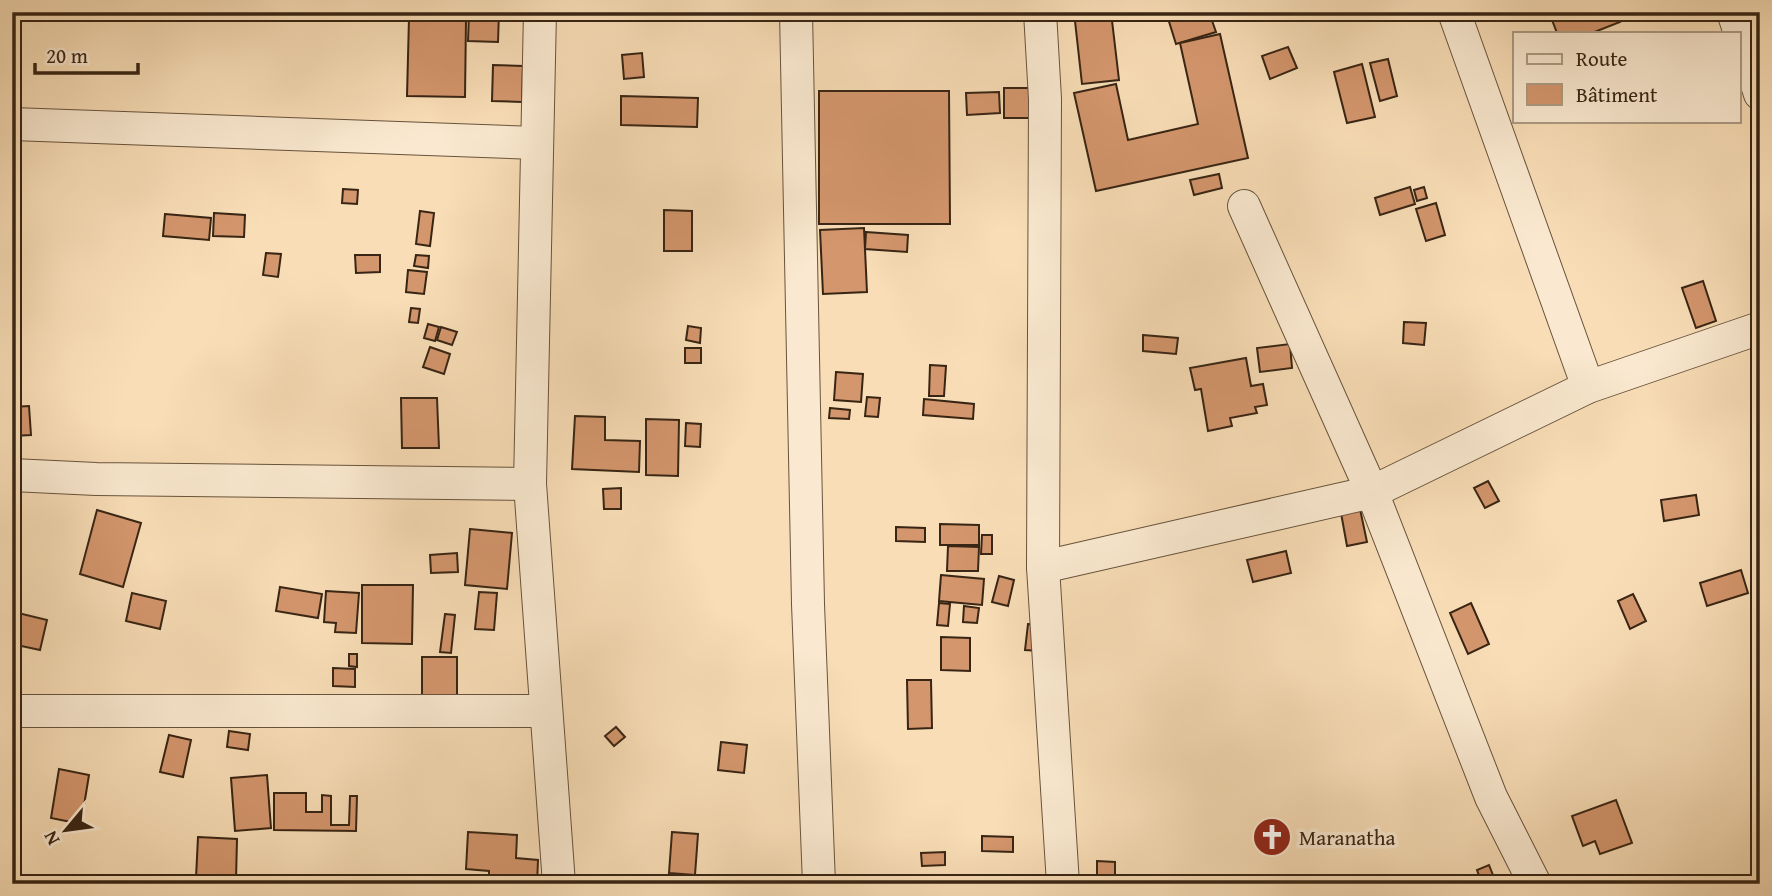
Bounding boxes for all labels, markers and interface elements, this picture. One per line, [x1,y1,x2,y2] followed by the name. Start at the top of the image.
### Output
[35,32,138,76] scale bar
[1513,32,1740,122] legend
[46,40,88,71] text: 20 m
[1576,43,1628,74] text: Route
[1576,79,1658,110] text: Bâtiment
[32,794,102,864] north arrow
[1251,816,1293,858] church icon: Maranatha
[1299,822,1395,853] place label: Maranatha
[36,826,66,851] text: N

